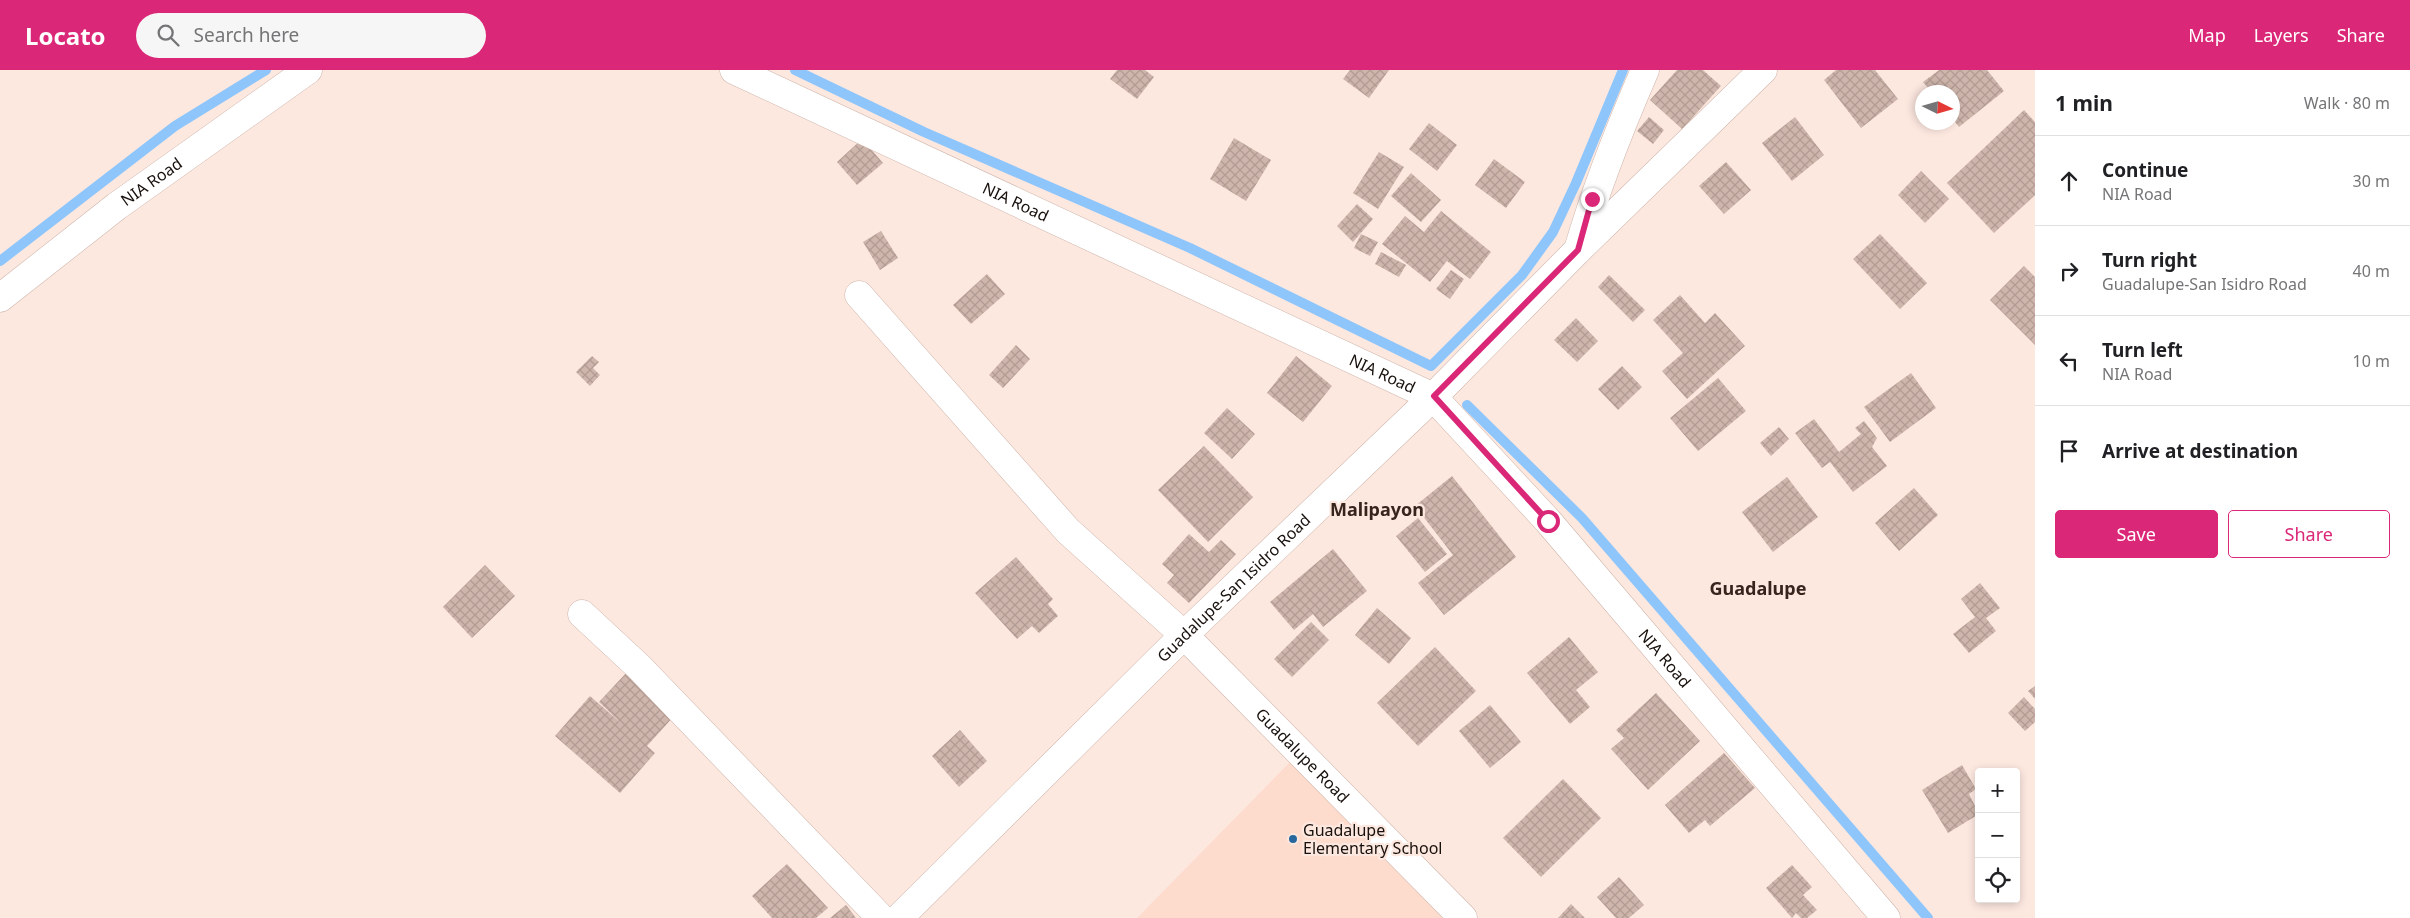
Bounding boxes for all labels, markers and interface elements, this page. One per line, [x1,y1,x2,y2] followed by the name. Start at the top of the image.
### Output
[136,13,486,58] search box
[25,19,106,52] text: Locato
[154,21,182,49] icon: search
[194,22,299,48] text: Search here
[2188,23,2226,47] text: Map
[2254,23,2309,47] text: Layers
[2337,23,2385,47] text: Share
[1915,85,1960,130] north arrow
[2055,89,2113,117] text: 1 min
[2304,92,2390,114] text: Walk · 80 m
[116,152,186,211] street label: NIA Road
[2102,157,2188,183] text: Continue
[2055,167,2083,195] icon: ahead
[2353,170,2390,192] text: 30 m
[979,177,1052,227] street label: NIA Road
[2102,183,2172,205] text: NIA Road
[1581,188,1604,211] route end
[2102,247,2197,273] text: Turn right
[2055,257,2083,285] icon: right
[2353,260,2390,282] text: 40 m
[2102,273,2307,295] text: Guadalupe-San Isidro Road
[2102,337,2183,363] text: Turn left
[2055,347,2083,375] icon: left
[1346,348,1419,398] street label: NIA Road
[2353,350,2390,372] text: 10 m
[2102,363,2172,385] text: NIA Road
[2055,437,2083,465] icon: arrive
[2102,438,2298,464] text: Arrive at destination
[1330,497,1424,521] district label: Malipayon
[1152,509,1315,667] street label: Guadalupe-San Isidro Road
[1537,510,1560,533] route start
[2055,510,2218,558] button: Save
[2228,510,2390,558] button: Share
[1710,576,1806,600] district label: Guadalupe
[1634,624,1696,692] street label: NIA Road
[1251,703,1354,808] street label: Guadalupe Road
[1975,768,2020,903] map controls
[1975,768,2020,813] button: +
[1975,813,2020,858] button: −
[1303,819,1442,859] place label: Guadalupe Elementary School
[1287,833,1299,845] marker: Guadalupe Elementary School
[1975,858,2020,903] button: locate

